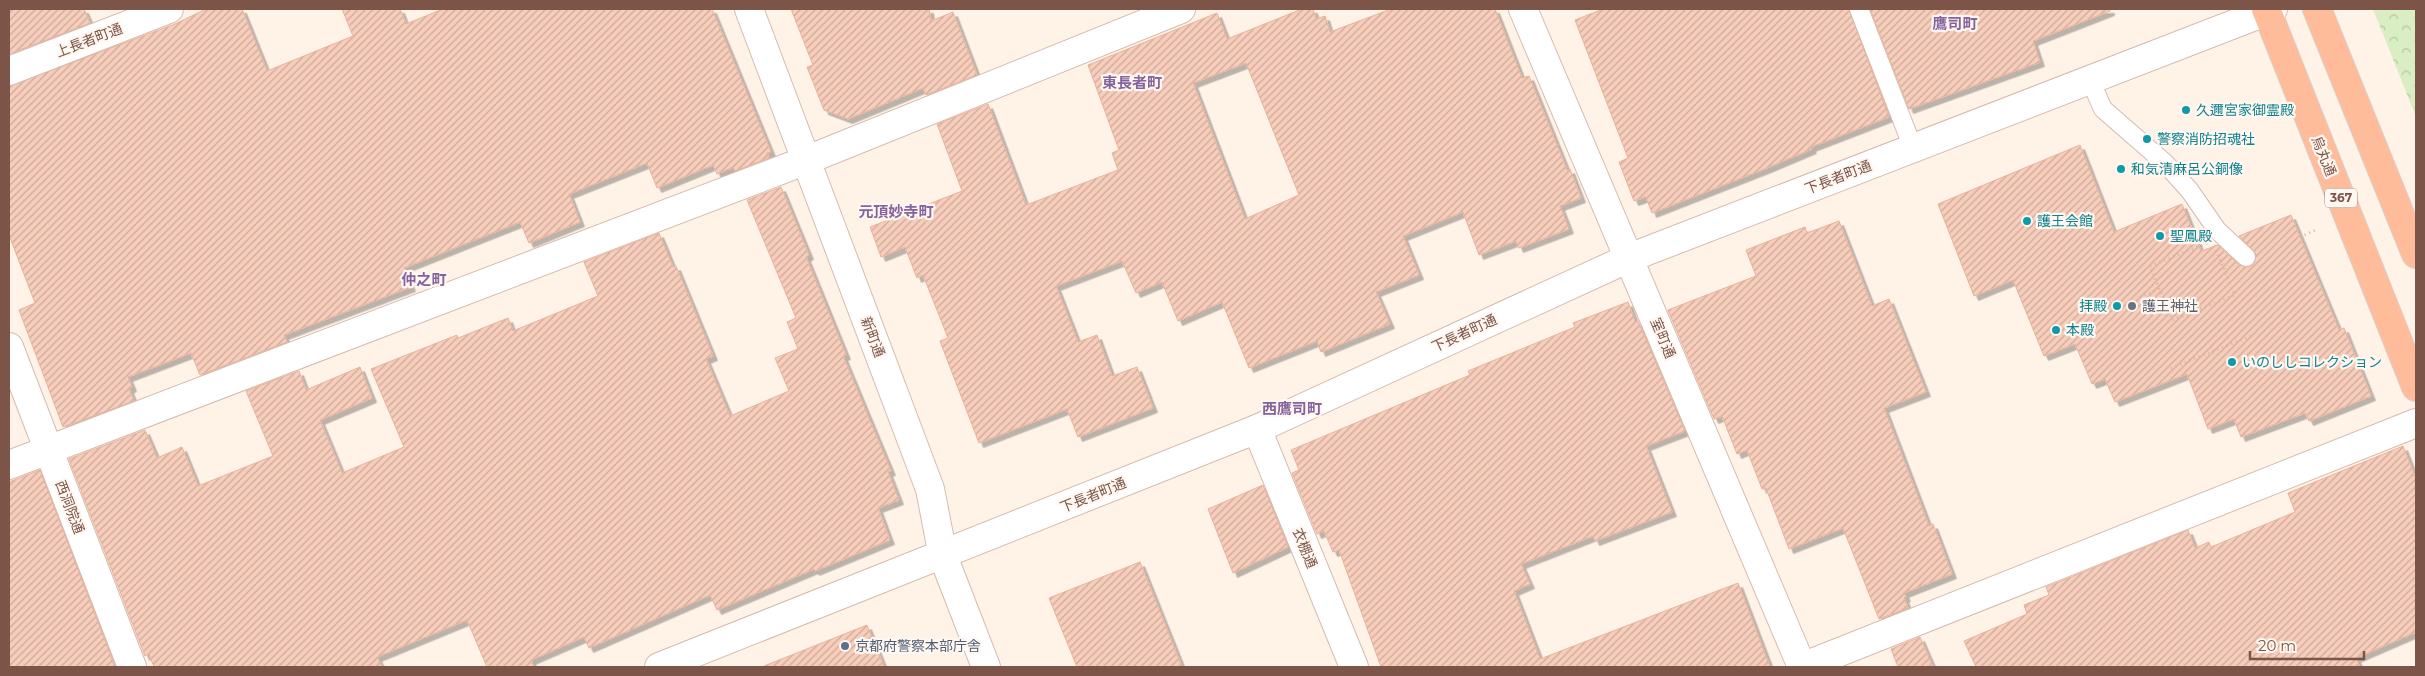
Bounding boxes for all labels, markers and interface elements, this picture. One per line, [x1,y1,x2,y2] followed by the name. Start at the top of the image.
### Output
[1932,14,1978,33] district label: 鷹司町
[53,19,125,61] street label: 上長者町通
[1102,73,1162,92] district label: 東長者町
[2196,101,2294,119] place label: 久邇宮家御霊殿
[2180,104,2192,116] marker: 久邇宮家御霊殿
[2157,130,2255,148] place label: 警察消防招魂社
[2141,133,2153,145] marker: 警察消防招魂社
[2308,133,2340,179] street label: 烏丸通
[1802,156,1874,198] street label: 下長者町通
[2131,160,2243,178] place label: 和気清麻呂公銅像
[2115,163,2127,175] marker: 和気清麻呂公銅像
[2325,188,2357,208] road number: 367
[858,202,934,221] district label: 元頂妙寺町
[2037,212,2093,230] place label: 護王会館
[2021,215,2033,227] marker: 護王会館
[2170,227,2212,245] place label: 聖鳳殿
[2154,230,2166,242] marker: 聖鳳殿
[401,270,447,289] district label: 仲之町
[2079,297,2107,315] place label: 拝殿
[2142,297,2198,315] place label: 護王神社
[2111,300,2123,312] marker: 拝殿
[2126,300,2138,312] marker: 護王神社
[1428,310,1500,356] street label: 下長者町通
[857,314,889,360] street label: 新町通
[1647,315,1679,361] street label: 室町通
[2066,321,2094,339] place label: 本殿
[2050,324,2062,336] marker: 本殿
[2242,353,2382,371] place label: いのししコレクション
[2226,356,2238,368] marker: いのししコレクション
[1262,399,1322,418] district label: 西鷹司町
[1057,474,1129,516] street label: 下長者町通
[52,478,88,536] street label: 西洞院通
[1289,525,1321,571] street label: 衣棚通
[2250,628,2364,660] scale bar
[2258,636,2296,655] text: 20 m
[855,637,981,655] place label: 京都府警察本部庁舎
[839,640,851,652] marker: 京都府警察本部庁舎

